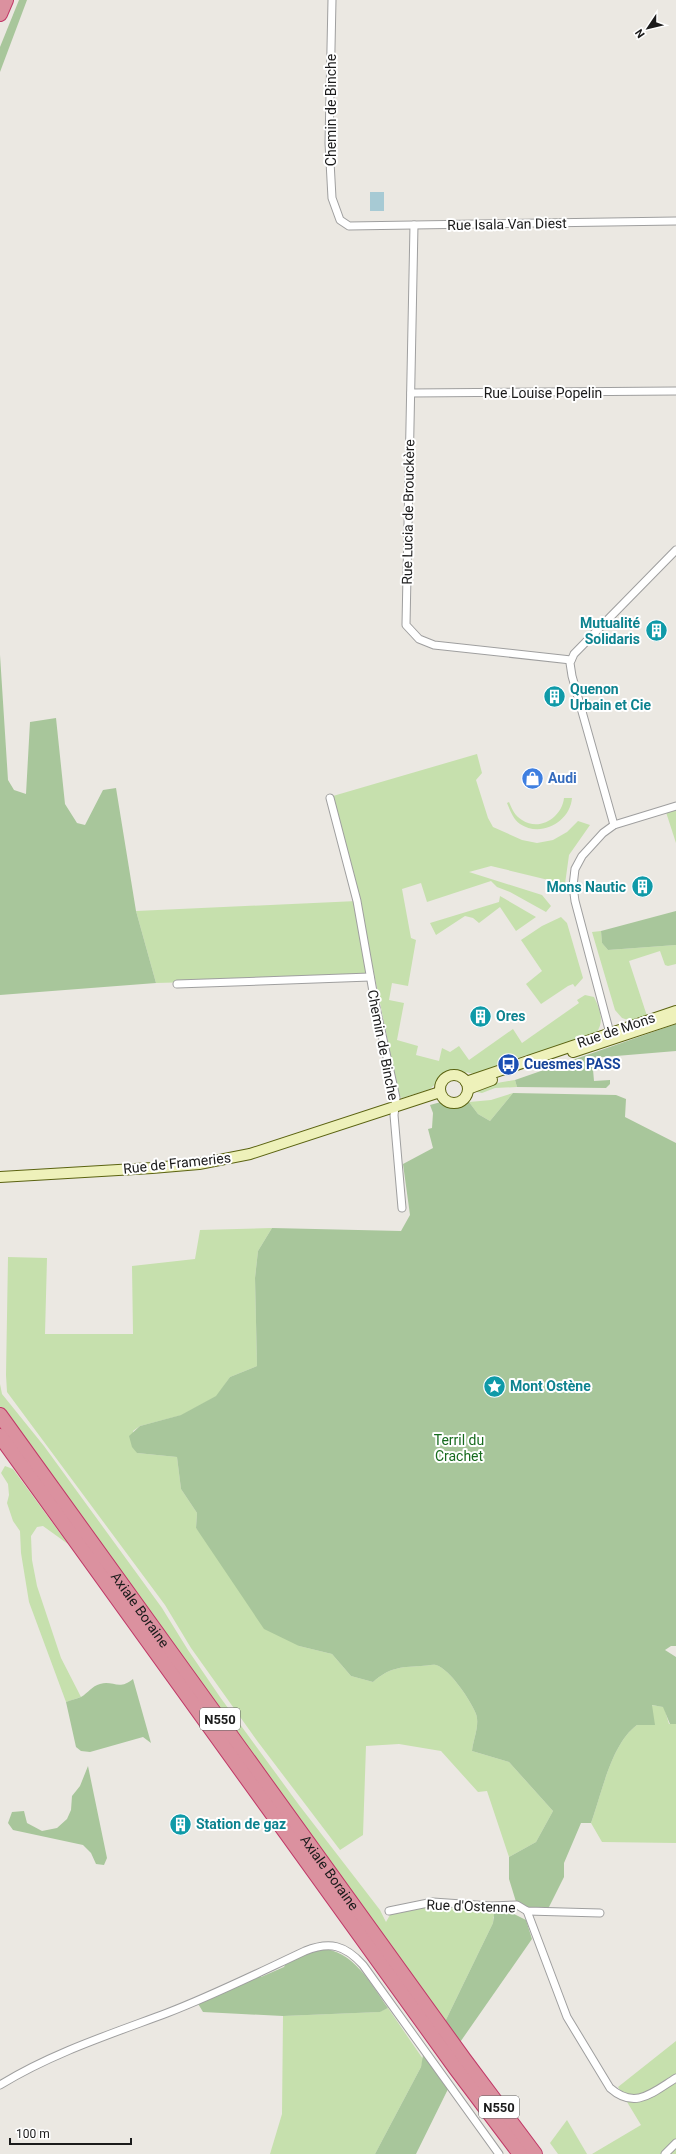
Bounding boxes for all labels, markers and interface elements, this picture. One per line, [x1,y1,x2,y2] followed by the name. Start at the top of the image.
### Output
[628,8,668,48] north arrow
[633,26,648,40] text: N
[323,54,339,166] street label: Chemin de Binche
[447,215,567,233] street label: Rue Isala Van Diest
[484,385,602,401] street label: Rue Louise Popelin
[399,439,417,585] street label: Rue Lucia de Brouckère
[580,615,640,647] place label: Mutualité Solidaris
[643,618,669,644] building icon: Mutualité Solidaris
[570,681,651,713] place label: Quenon Urbain et Cie
[541,684,567,710] building icon: Quenon Urbain et Cie
[519,765,545,791] shop icon: Audi
[548,770,577,786] place label: Audi
[629,874,655,900] building icon: Mons Nautic
[546,879,626,895] place label: Mons Nautic
[364,988,402,1102] street label: Chemin de Binche
[468,1003,494,1029] building icon: Ores
[496,1008,525,1024] place label: Ores
[575,1009,657,1051] street label: Rue de Mons
[495,1051,521,1077] bus stop icon: Cuesmes PASS
[524,1056,621,1072] place label: Cuesmes PASS
[122,1149,232,1177] street label: Rue de Frameries
[482,1373,508,1399] place icon: Mont Ostène
[510,1378,591,1394] place label: Mont Ostène
[434,1432,484,1464] park label: Terril du Crachet
[108,1569,173,1650] street label: Axiale Boraine
[200,1708,240,1730] road number: N550
[168,1811,194,1837] building icon: Station de gaz
[196,1816,286,1832] place label: Station de gaz
[297,1832,362,1913] street label: Axiale Boraine
[426,1896,516,1916] street label: Rue d'Ostenne
[479,2096,519,2118] road number: N550
[10,2120,131,2146] scale bar
[16,2127,50,2141] text: 100 m

